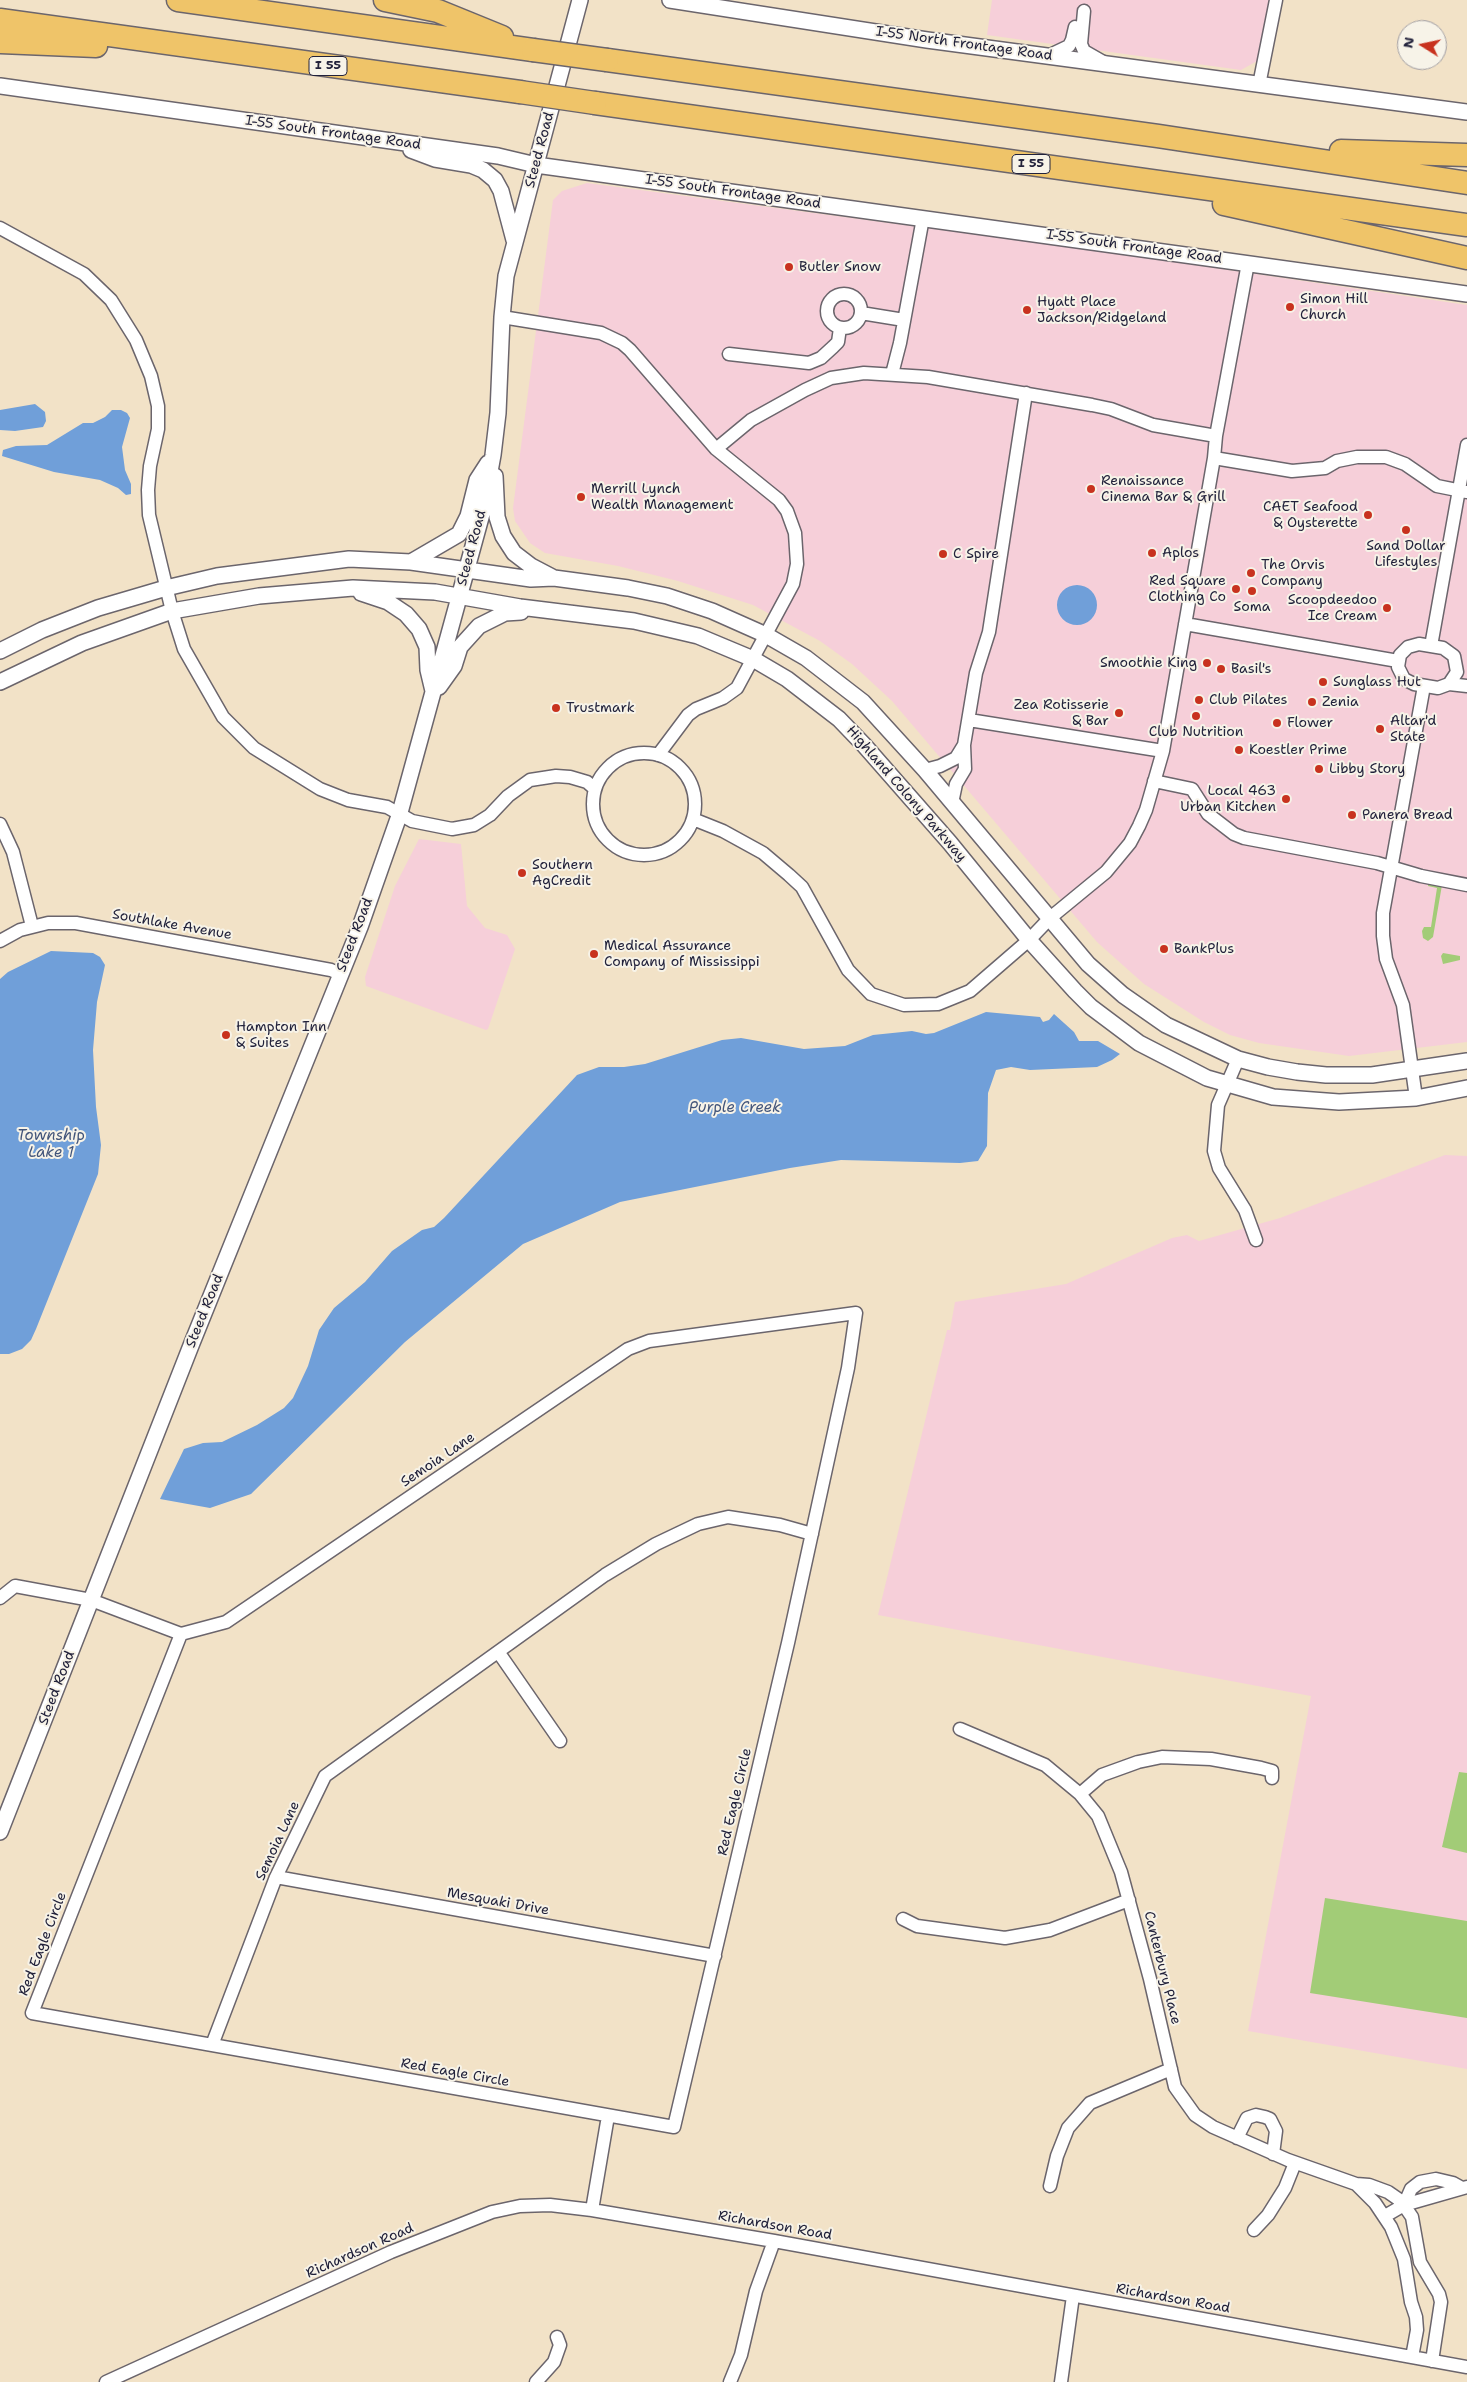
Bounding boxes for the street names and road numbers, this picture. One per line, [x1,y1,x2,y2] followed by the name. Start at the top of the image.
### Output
[875,23,1053,65] street label: I-55 North Frontage Road
[309,56,347,76] road number: I 55
[522,110,558,190] street label: Steed Road
[244,112,422,154] street label: I-55 South Frontage Road
[1012,154,1050,173] road number: I 55
[644,171,822,213] street label: I-55 South Frontage Road
[1045,226,1223,268] street label: I-55 South Frontage Road
[454,508,490,588] street label: Steed Road
[842,723,970,865] street label: Highland Colony Parkway
[333,896,377,974] street label: Steed Road
[111,906,233,944] street label: Southlake Avenue
[183,1272,227,1350] street label: Steed Road
[398,1429,478,1491] street label: Semoia Lane
[35,1649,79,1727] street label: Steed Road
[714,1747,756,1857] street label: Red Eagle Circle
[252,1799,304,1883] street label: Semoia Lane
[446,1885,550,1919] street label: Mesquaki Drive
[15,1890,71,1998] street label: Red Eagle Circle
[1140,1910,1184,2026] street label: Canterbury Place
[399,2055,511,2091] street label: Red Eagle Circle
[717,2208,833,2244] street label: Richardson Road
[304,2220,416,2282] street label: Richardson Road
[1115,2281,1231,2317] street label: Richardson Road

